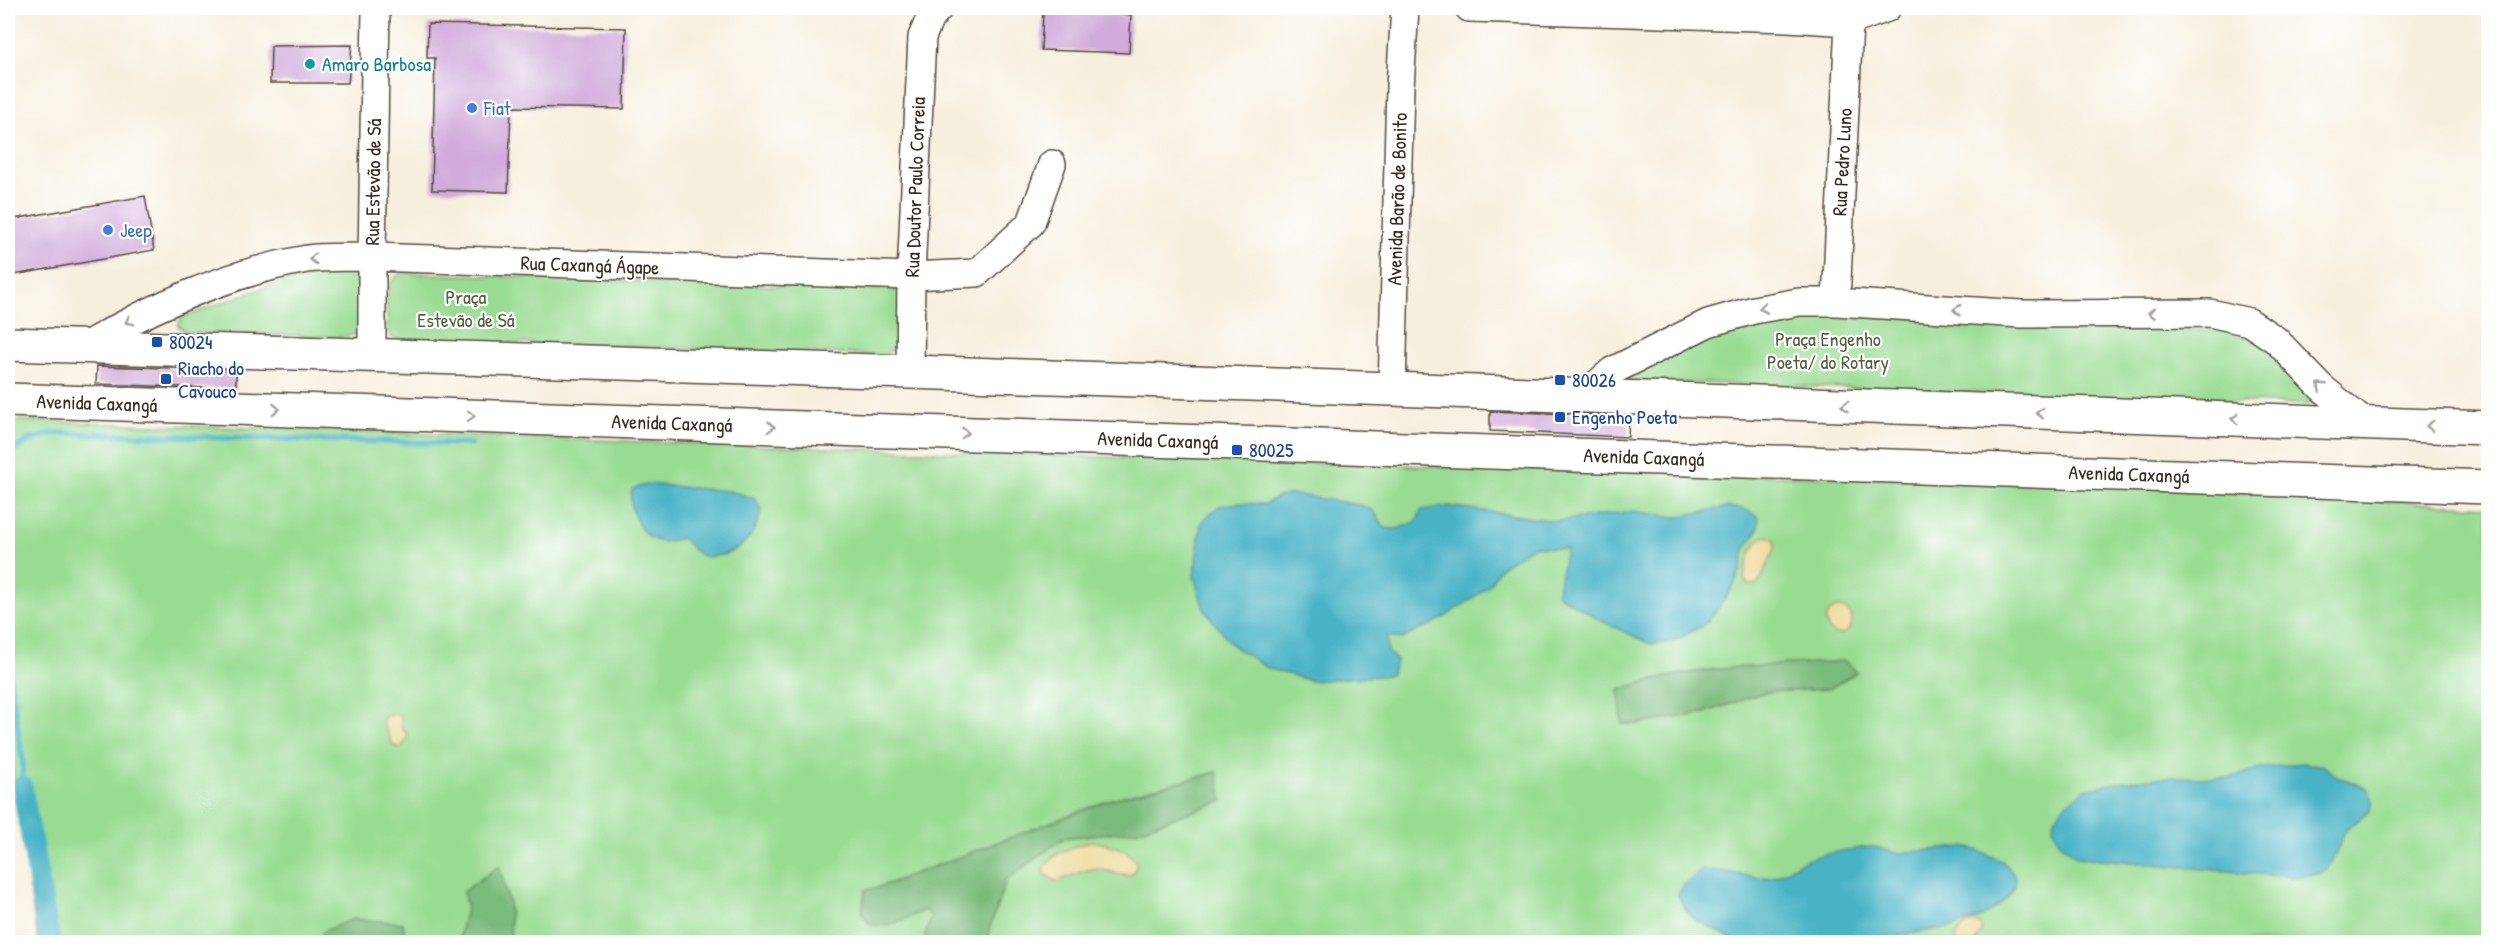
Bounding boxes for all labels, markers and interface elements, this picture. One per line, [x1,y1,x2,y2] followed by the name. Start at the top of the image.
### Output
[322,50,431,77] place label: Amaro Barbosa
[303,57,317,71] marker: Amaro Barbosa
[483,94,512,121] place label: Fiat
[898,96,931,278] street label: Rua Doutor Paulo Correia
[465,101,479,115] marker: Fiat
[1825,107,1858,217] street label: Rua Pedro Luno
[1380,112,1413,286] street label: Avenida Barão de Bonito
[358,118,387,246] street label: Rua Estevão de Sá
[120,216,152,243] place label: Jeep
[101,223,115,237] marker: Jeep
[520,249,660,280] street label: Rua Caxangá Ágape
[309,252,318,265] one-way arrow
[417,283,515,333] park label: Praça Estevão de Sá
[1758,301,1768,314] one-way arrow
[1952,303,1961,316] one-way arrow
[2147,307,2156,319] one-way arrow
[125,314,136,325] one-way arrow
[1767,325,1889,375] park label: Praça Engenho Poeta/ do Rotary
[169,328,212,355] place label: 80024
[150,335,164,349] marker: 80024
[178,354,244,404] place label: Riacho do Cavouco
[1572,366,1616,393] place label: 80026
[159,372,173,386] marker: Riacho do Cavouco
[1553,373,1567,387] marker: 80026
[2317,382,2328,393] one-way arrow
[36,387,158,418] street label: Avenida Caxangá
[1841,400,1850,413] one-way arrow
[271,403,280,416] one-way arrow
[1572,403,1677,430] place label: Engenho Poeta
[611,407,733,438] street label: Avenida Caxangá
[2036,407,2045,419] one-way arrow
[466,410,475,422] one-way arrow
[1553,410,1567,424] marker: Engenho Poeta
[2231,413,2240,426] one-way arrow
[766,420,775,433] one-way arrow
[2426,420,2435,433] one-way arrow
[1097,424,1219,455] street label: Avenida Caxangá
[961,427,970,440] one-way arrow
[1249,436,1294,463] place label: 80025
[1583,441,1705,472] street label: Avenida Caxangá
[1230,443,1244,457] marker: 80025
[2068,458,2190,489] street label: Avenida Caxangá

